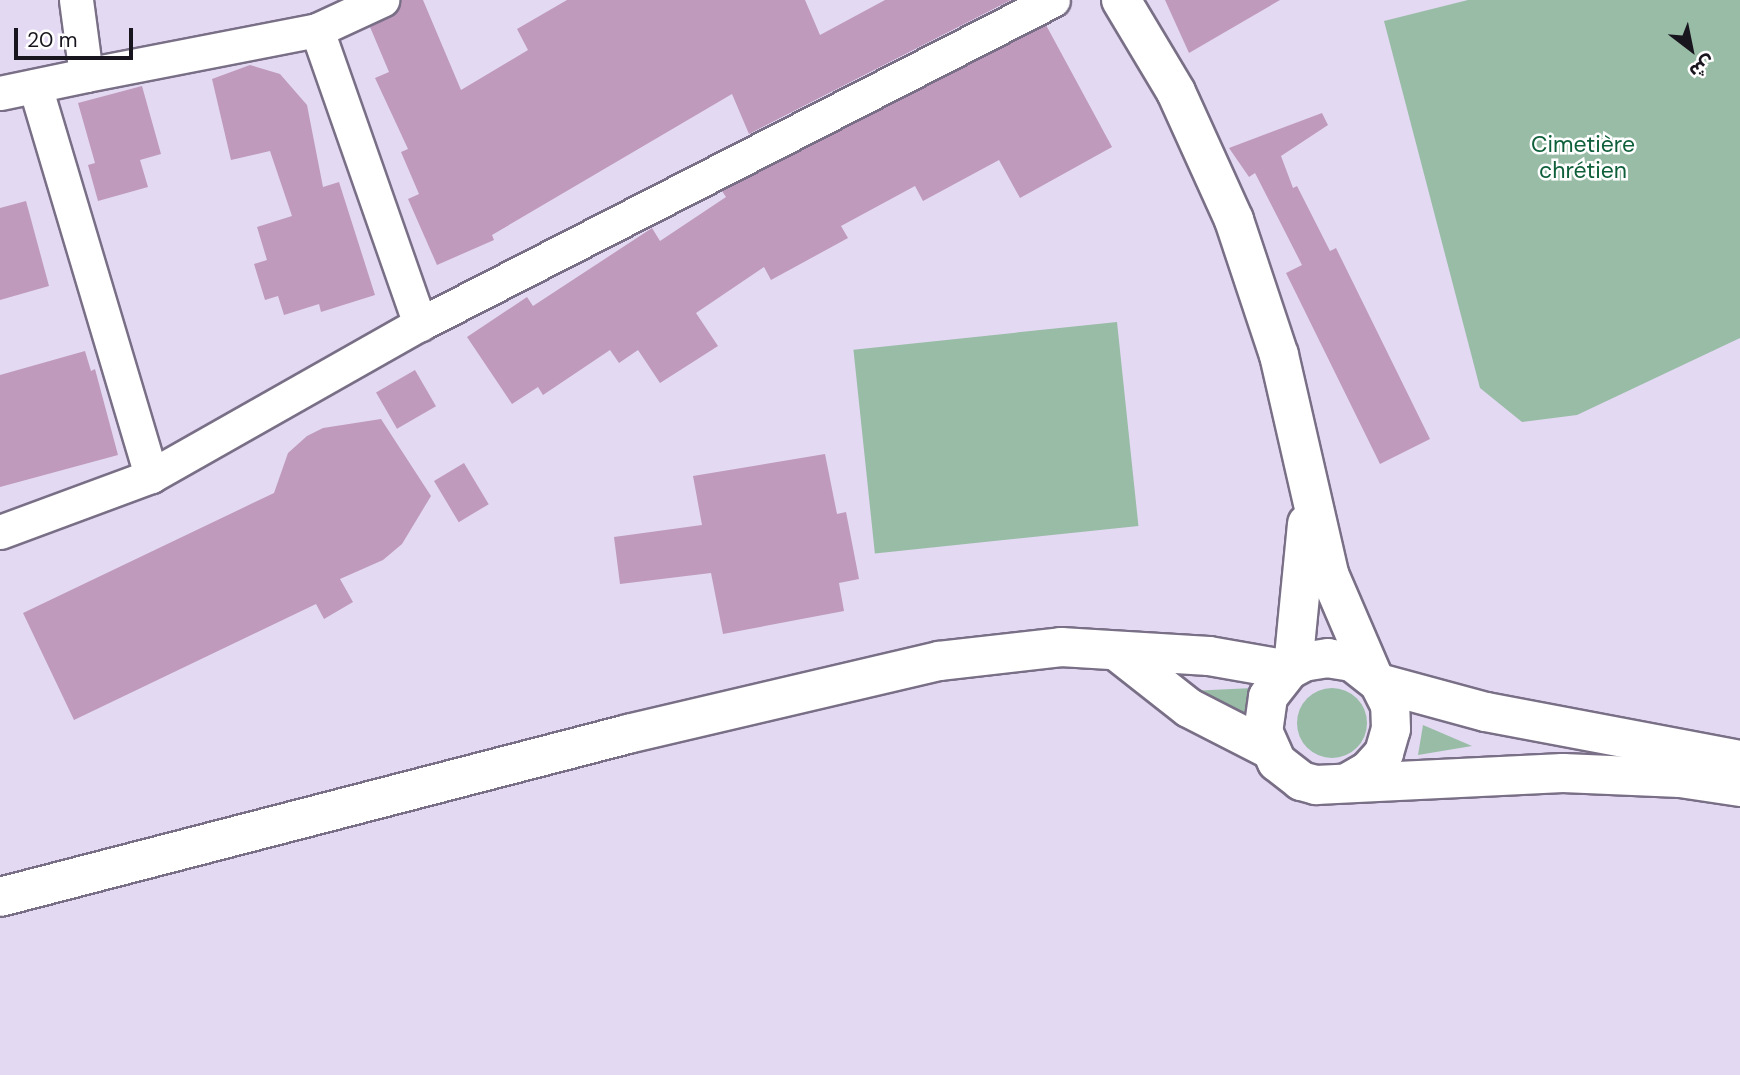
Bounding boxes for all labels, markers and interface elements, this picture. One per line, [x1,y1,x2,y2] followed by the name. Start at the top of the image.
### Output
[18,14,136,58] scale bar
[1656,14,1726,84] north arrow
[27,26,78,54] text: 20 m
[1685,50,1720,85] text: ش
[1531,130,1635,184] park label: Cimetière chrétien

